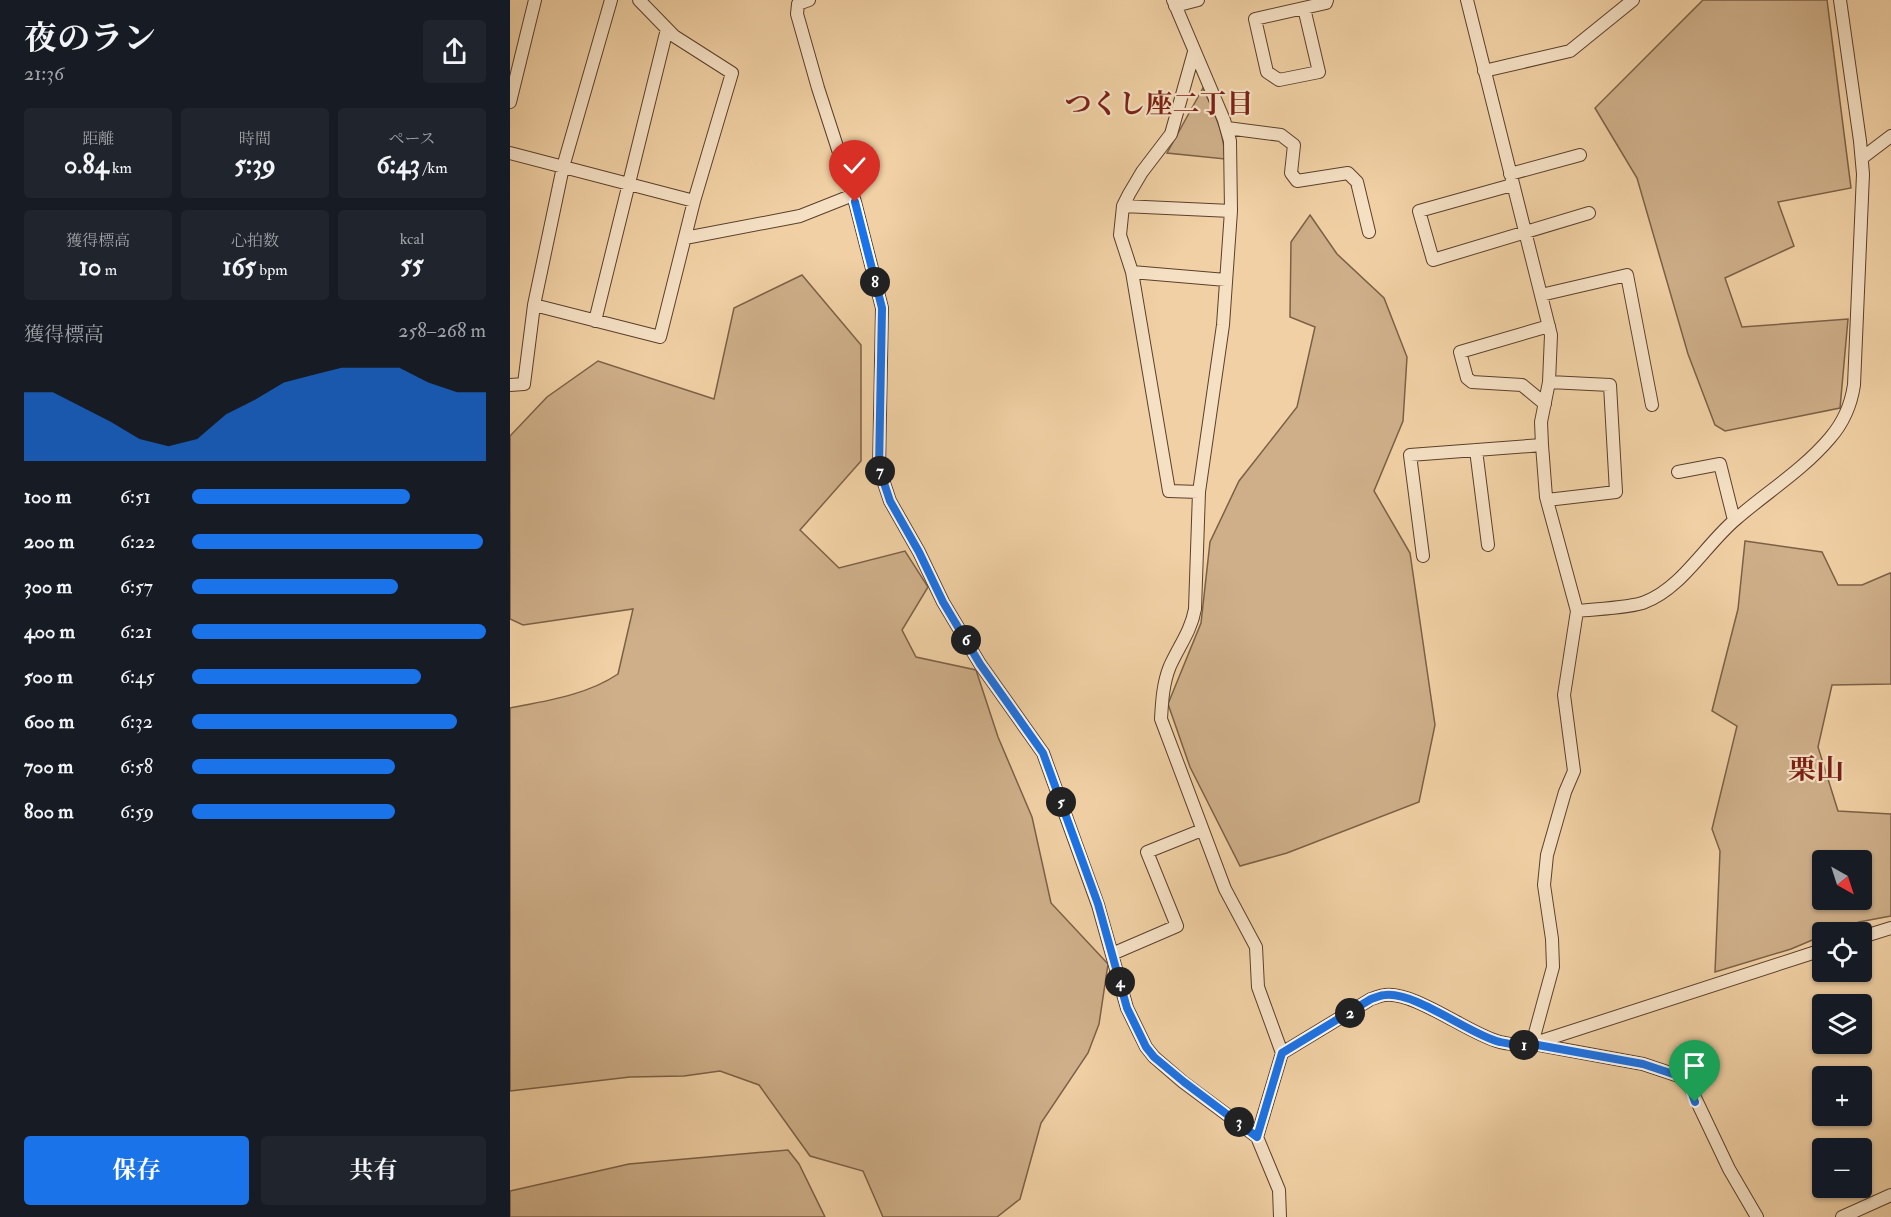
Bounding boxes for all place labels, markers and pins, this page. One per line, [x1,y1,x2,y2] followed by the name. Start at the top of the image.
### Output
[829,140,880,202] pin
[860,267,890,297] pin: 8
[865,456,895,486] pin: 7
[951,625,981,655] pin: 6
[1046,787,1076,817] pin: 5
[1105,967,1135,997] pin: 4
[1335,998,1365,1028] pin: 2
[1509,1030,1539,1060] pin: 1
[1669,1040,1720,1102] pin
[1224,1107,1254,1137] pin: 3

